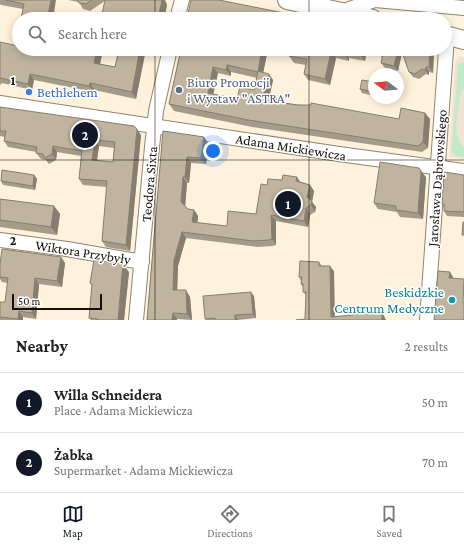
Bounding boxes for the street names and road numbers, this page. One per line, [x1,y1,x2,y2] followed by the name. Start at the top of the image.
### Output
[424,109,450,249] street label: Jarosława Dąbrowskiego
[234,130,348,164] street label: Adama Mickiewicza
[138,145,160,223] street label: Teodora Sixta
[34,237,132,268] street label: Wiktora Przybyły

